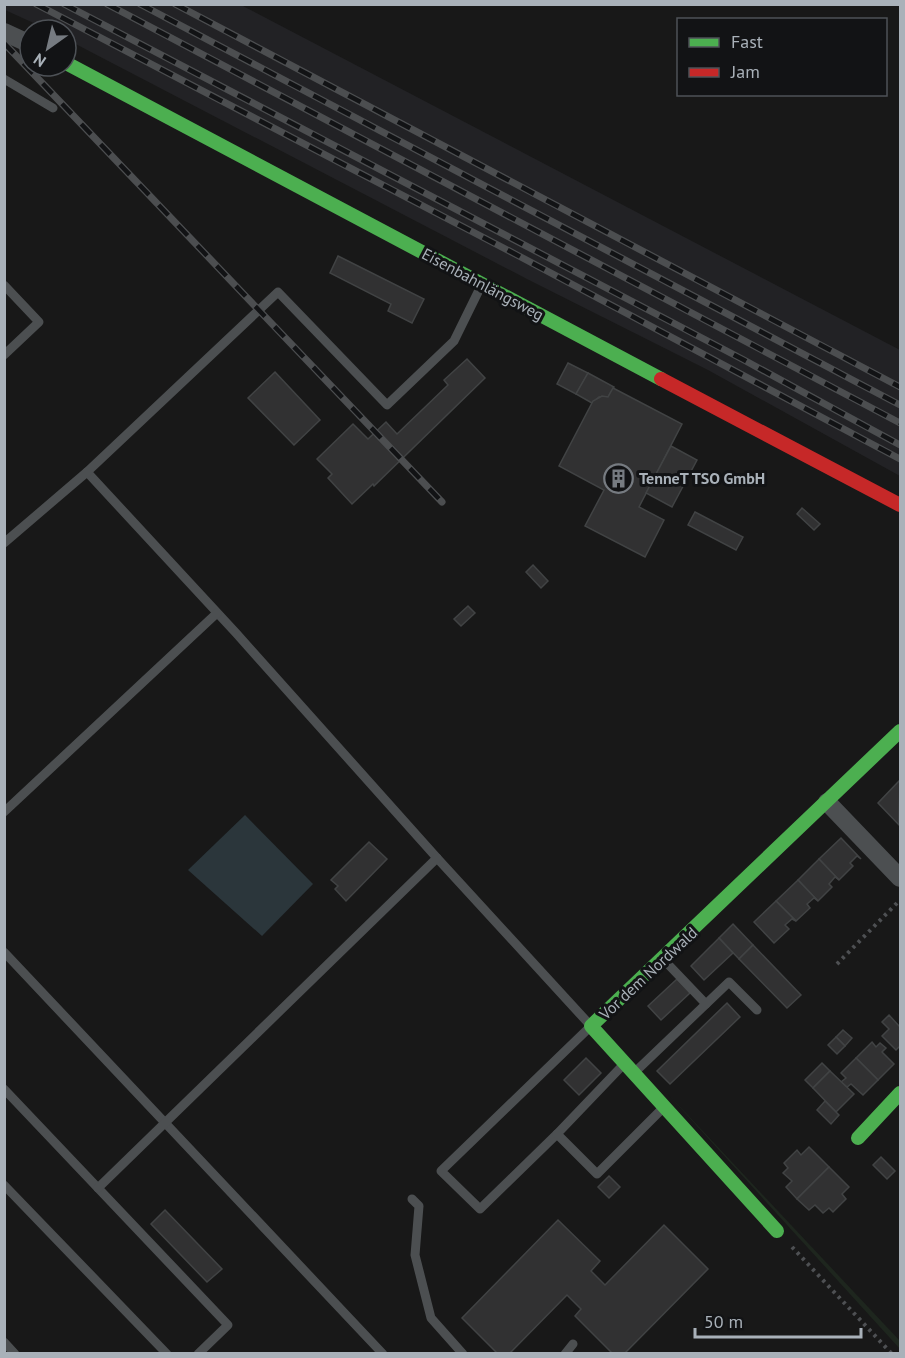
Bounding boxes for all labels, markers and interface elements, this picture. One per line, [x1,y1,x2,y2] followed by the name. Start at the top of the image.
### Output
[18,18,78,78] north arrow
[677,18,887,96] legend
[731,30,763,53] text: Fast
[30,49,50,72] text: N
[730,60,760,83] text: Jam
[419,243,547,325] street label: Eisenbahnlängsweg
[602,462,634,494] building icon: TenneT TSO GmbH
[639,468,765,488] place label: TenneT TSO GmbH
[594,922,701,1024] street label: Vor dem Nordwald
[695,1301,862,1339] scale bar
[704,1310,743,1333] text: 50 m

